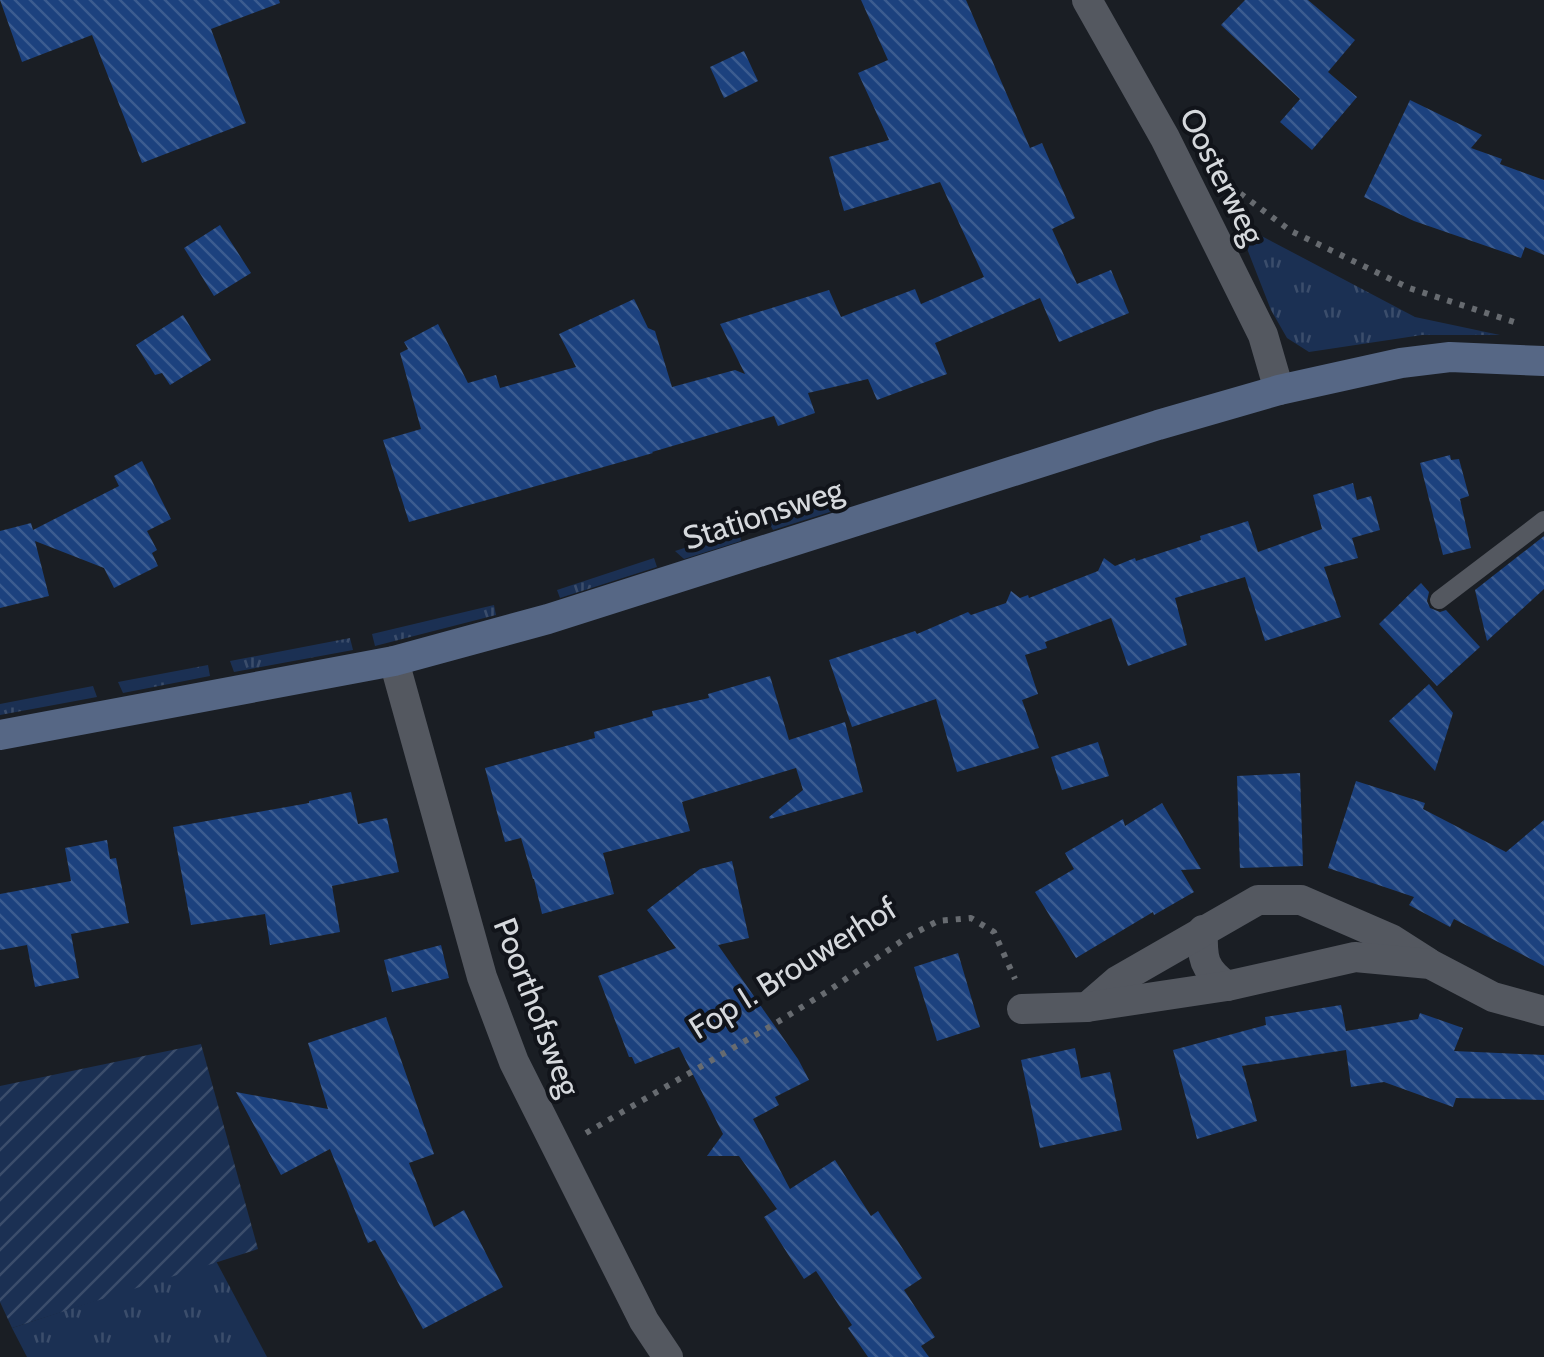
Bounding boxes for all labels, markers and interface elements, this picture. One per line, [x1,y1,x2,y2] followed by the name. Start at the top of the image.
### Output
[1172,101,1274,251] street label: Oosterweg
[678,469,849,558] street label: Stationsweg
[682,888,904,1047] street label: Fop I. Brouwerhof
[486,912,590,1103] street label: Poorthofsweg

